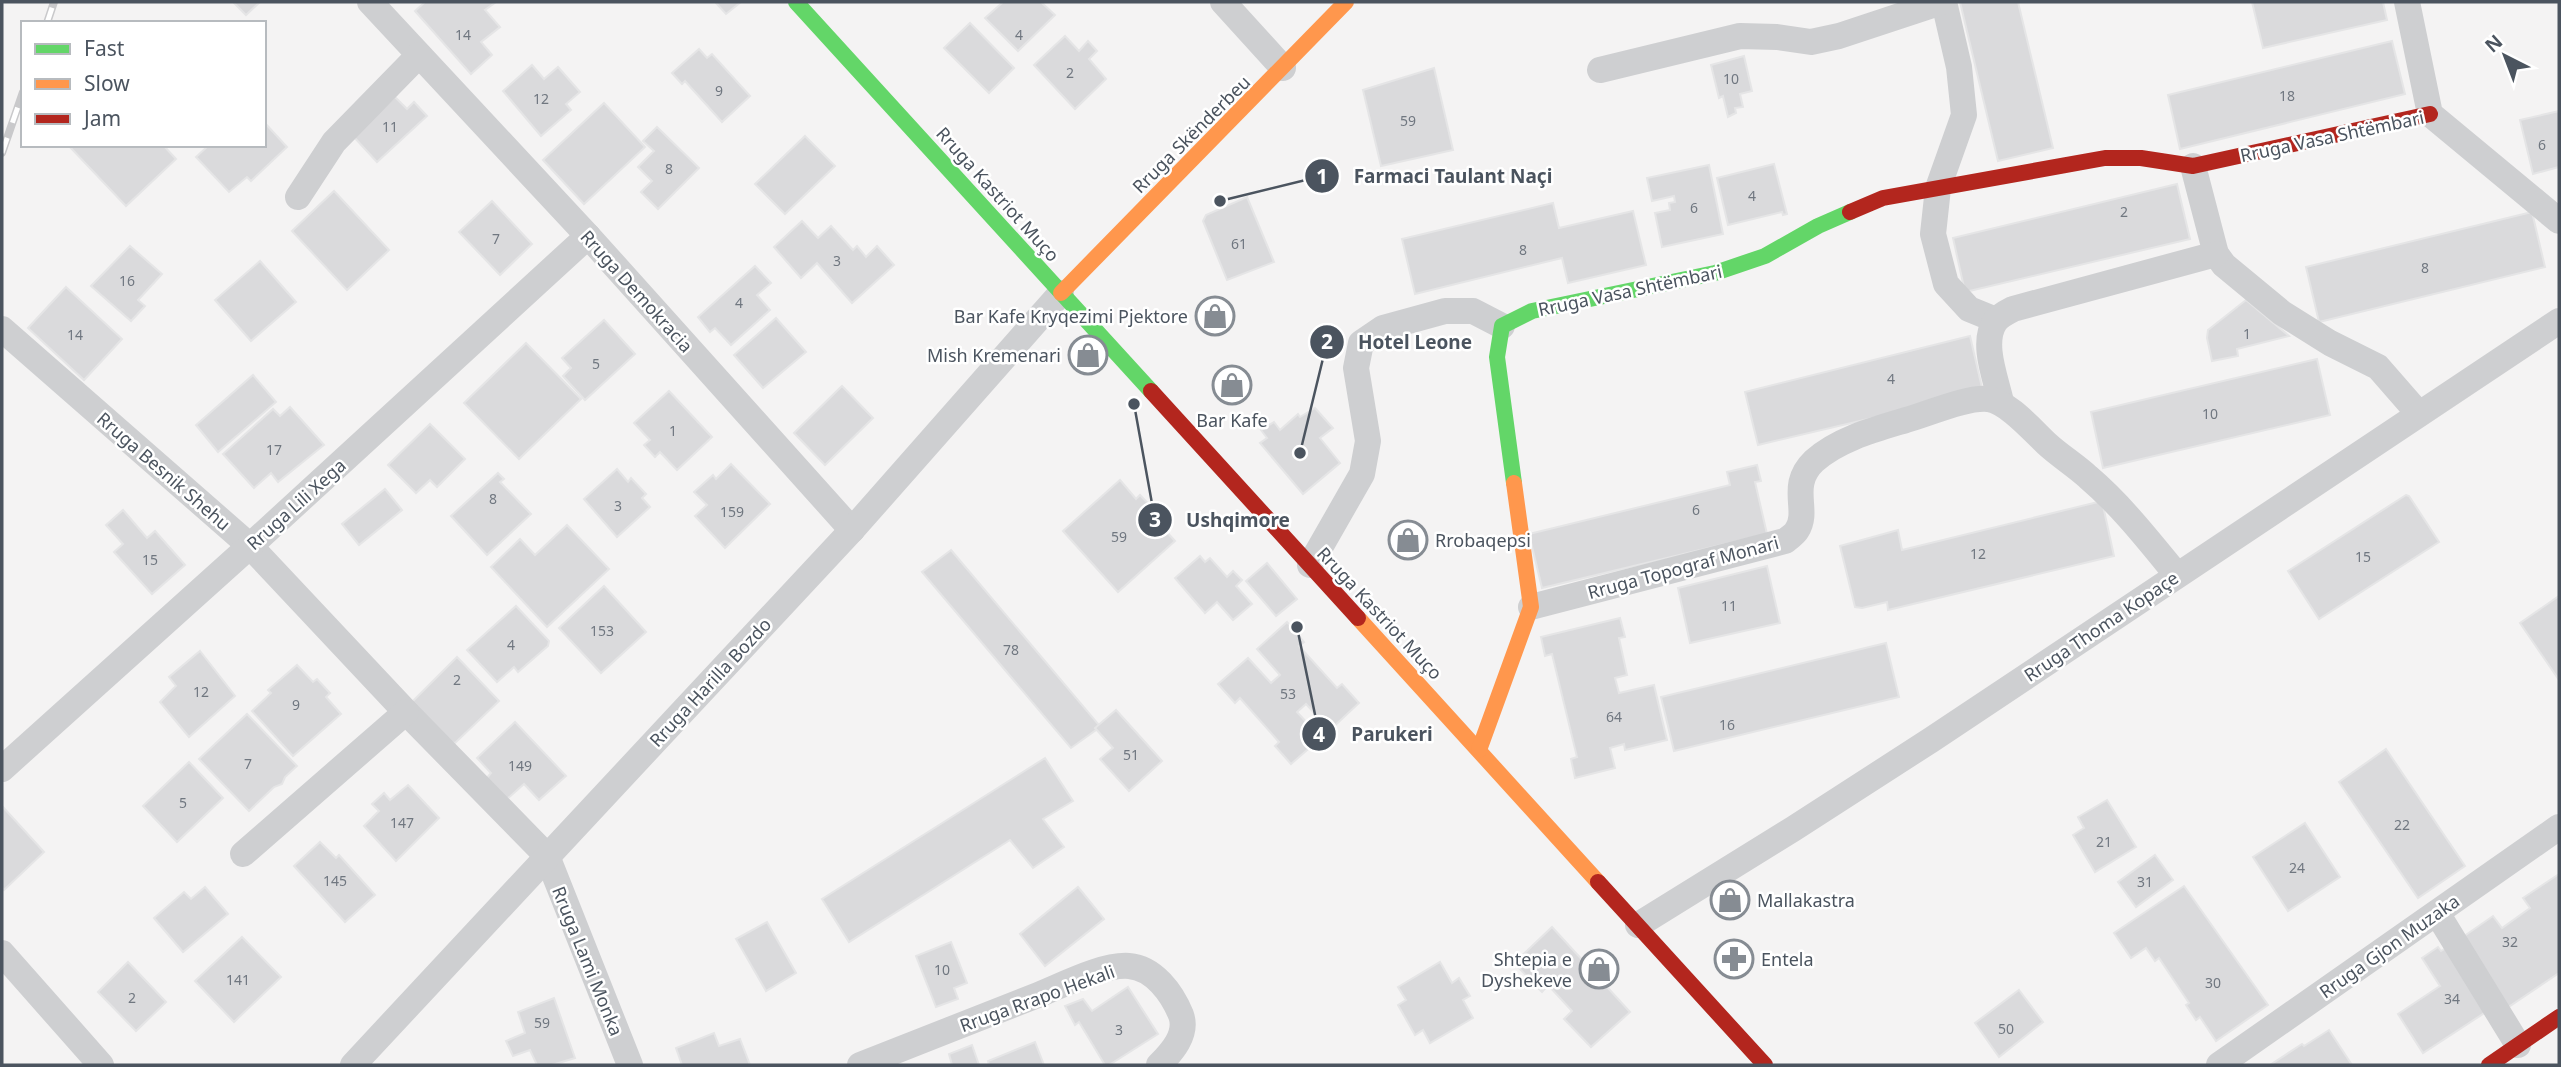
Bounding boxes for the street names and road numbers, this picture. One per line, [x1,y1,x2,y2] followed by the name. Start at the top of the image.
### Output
[1127,70,1255,198] street label: Rruga Skënderbeu
[2238,105,2426,167] street label: Rruga Vasa Shtëmbari
[931,122,1065,266] street label: Rruga Kastriot Muço
[576,225,698,357] street label: Rruga Demokracia
[1536,259,1724,321] street label: Rruga Vasa Shtëmbari
[92,406,236,536] street label: Rruga Besnik Shehu
[241,453,351,555] street label: Rruga Lili Xega
[1585,530,1781,604] street label: Rruga Topograf Monari
[1312,542,1448,684] street label: Rruga Kastriot Muço
[2019,565,2183,687] street label: Rruga Thoma Kopaçe
[644,612,776,752] street label: Rruga Harilla Bozdo
[547,883,629,1039] street label: Rruga Lami Monka
[2314,889,2464,1003] street label: Rruga Gjon Muzaka
[956,959,1118,1037] street label: Rruga Rrapo Hekali

